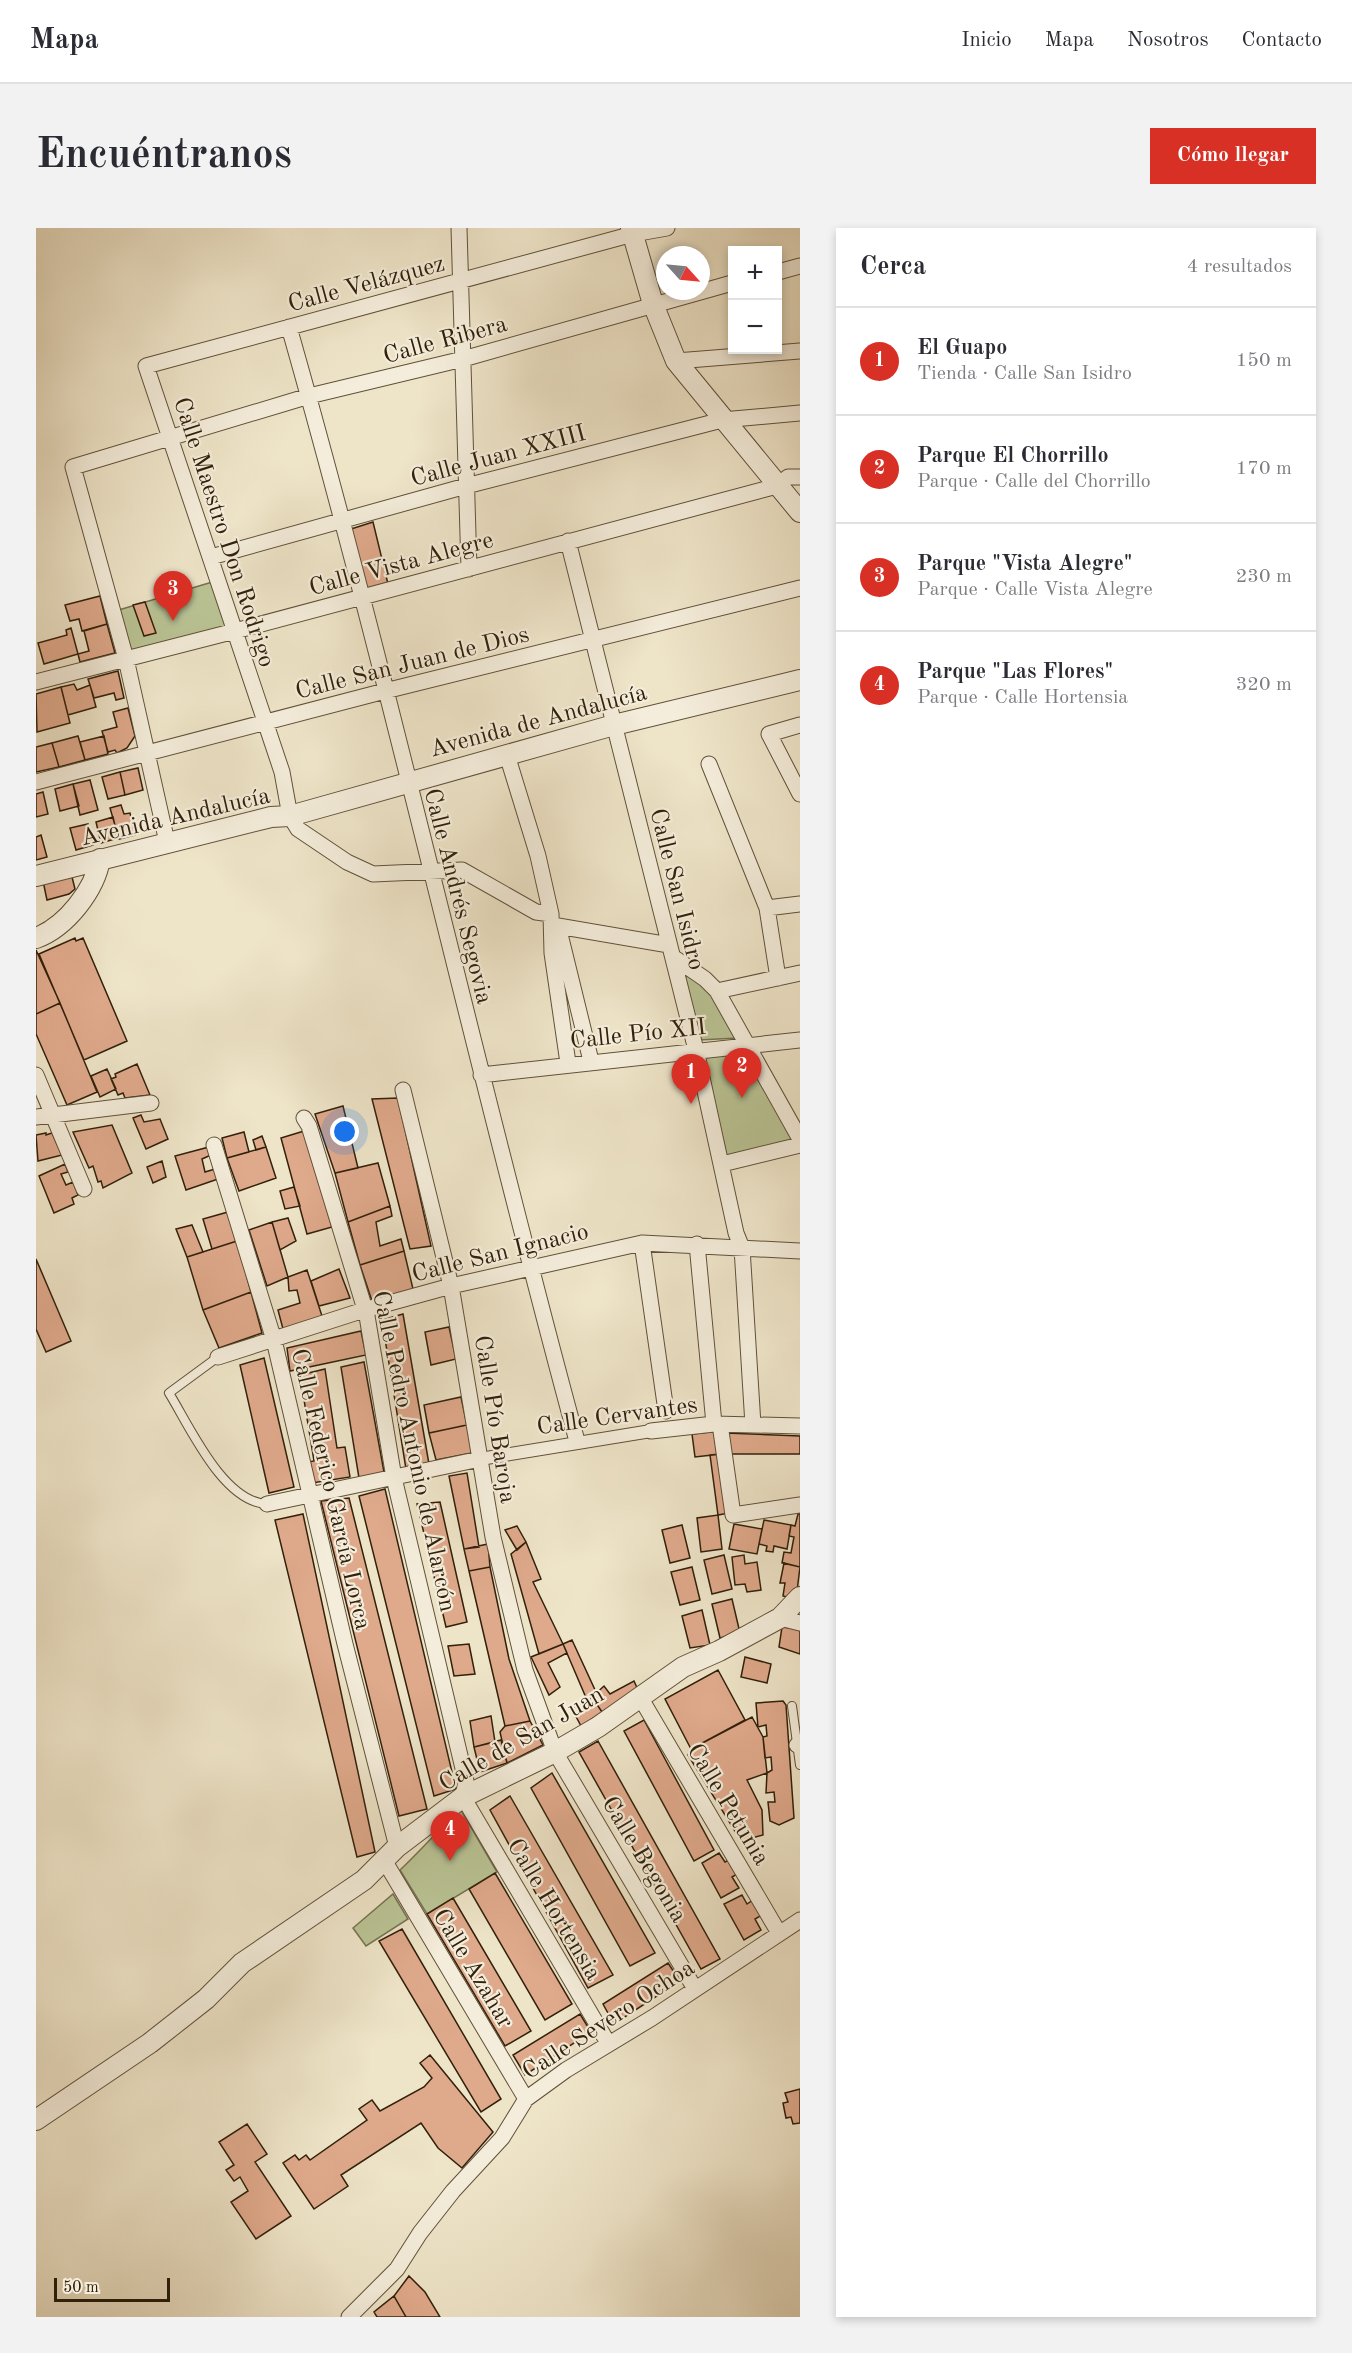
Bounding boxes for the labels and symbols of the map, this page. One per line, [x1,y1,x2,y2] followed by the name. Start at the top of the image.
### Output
[656,246,710,300] north arrow
[286,252,448,317] street label: Calle Velázquez
[381,313,510,369] street label: Calle Ribera
[168,395,278,670] street label: Calle Maestro Don Rodrigo
[408,422,589,492] street label: Calle Juan XXIII
[307,529,496,601] street label: Calle Vista Alegre
[154,572,192,621] pin: 3
[293,623,532,705] street label: Calle San Juan de Dios
[427,681,650,763] street label: Avenida de Andalucía
[78,784,273,851] street label: Avenida Andalucía
[419,786,496,1007] street label: Calle Andrés Segovia
[644,806,708,973] street label: Calle San Isidro
[569,1016,708,1054] street label: Calle Pío XII
[722,1048,762,1098] pin: 2
[672,1054,710,1104] pin: 1
[330,1117,359,1146] your location
[410,1220,591,1287] street label: Calle San Ignacio
[367,1289,459,1614] street label: Calle Pedro Antonio de Alarcón
[469,1334,519,1505] street label: Calle Pío Baroja
[286,1347,374,1633] street label: Calle Federico García Lorca
[535,1394,699,1440] street label: Calle Cervantes
[435,1683,609,1797] street label: Calle de San Juan
[682,1740,773,1870] street label: Calle Petunia
[596,1793,690,1927] street label: Calle Begonia
[430,1812,470,1861] pin: 4
[502,1835,605,1985] street label: Calle Hortensia
[427,1905,517,2033] street label: Calle Azahar
[519,1956,699,2085] street label: Calle Severo Ochoa
[54,2275,170,2302] scale bar

